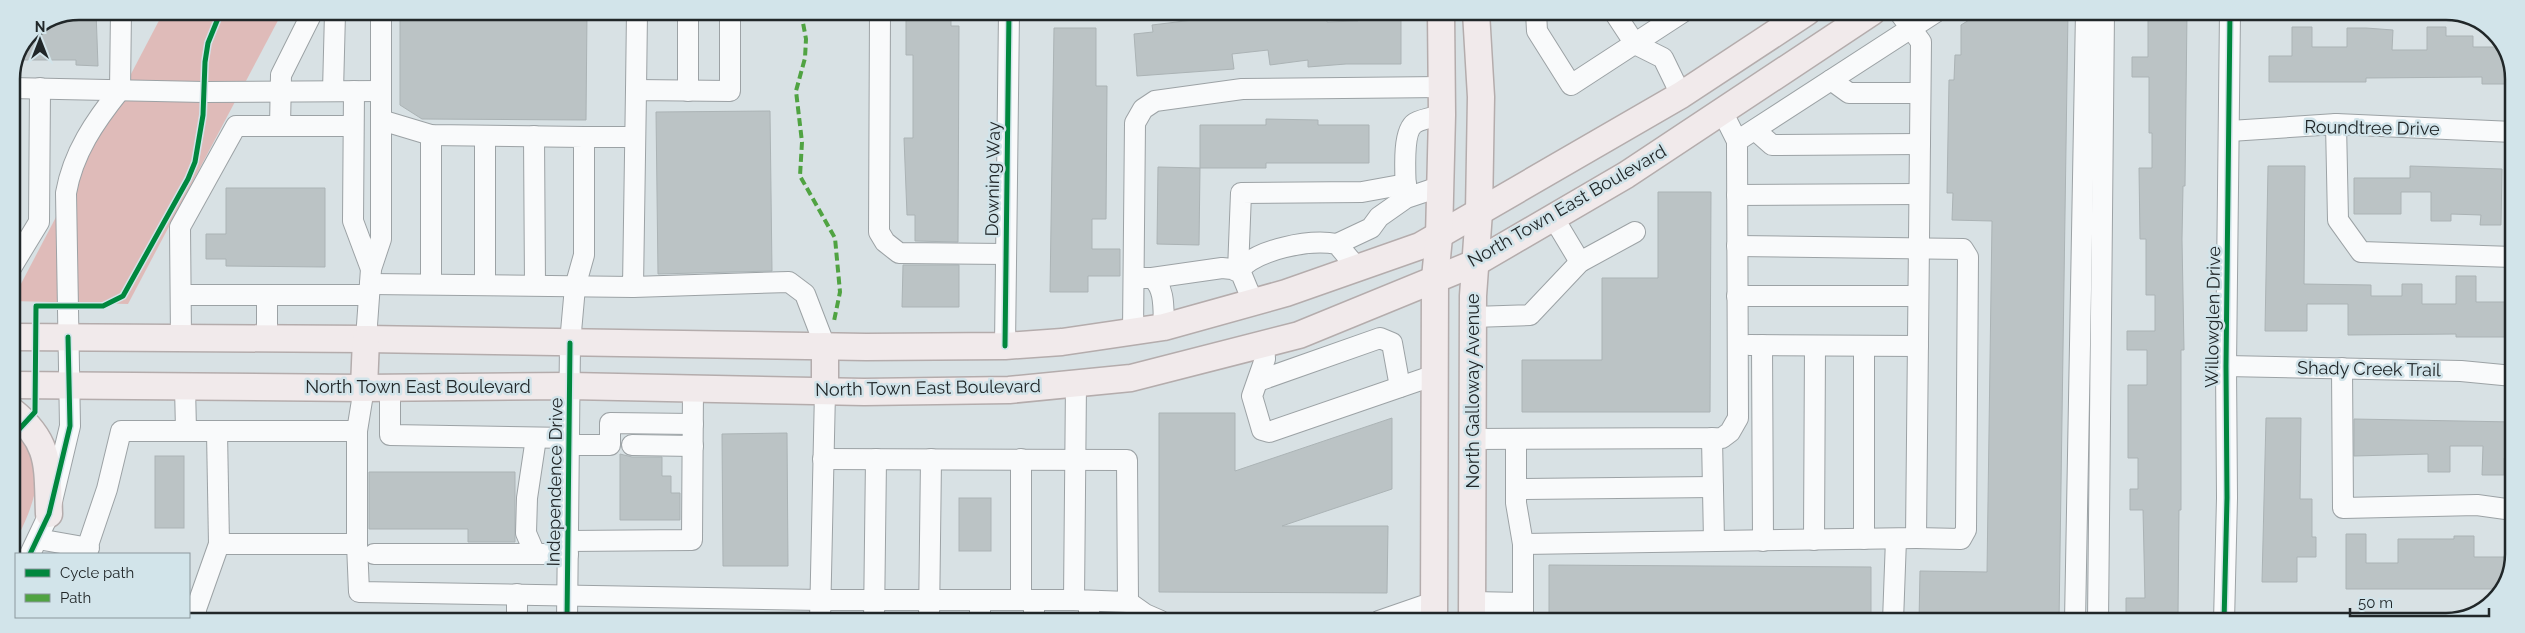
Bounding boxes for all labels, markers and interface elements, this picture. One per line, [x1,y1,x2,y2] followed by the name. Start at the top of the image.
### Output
[15,15,65,65] north arrow
[35,19,45,35] text: N
[2304,116,2440,139] street label: Roundtree Drive
[981,121,1004,237] street label: Downing Way
[1464,140,1670,271] street label: North Town East Boulevard
[2201,245,2224,388] street label: Willowglen Drive
[1462,293,1483,489] street label: North Galloway Avenue
[2297,357,2441,380] street label: Shady Creek Trail
[815,375,1041,400] street label: North Town East Boulevard
[305,376,531,397] street label: North Town East Boulevard
[543,397,566,567] street label: Independence Drive
[15,553,190,618] legend
[60,564,134,582] text: Cycle path
[2350,586,2489,618] scale bar
[60,589,91,607] text: Path
[2358,594,2393,612] text: 50 m

